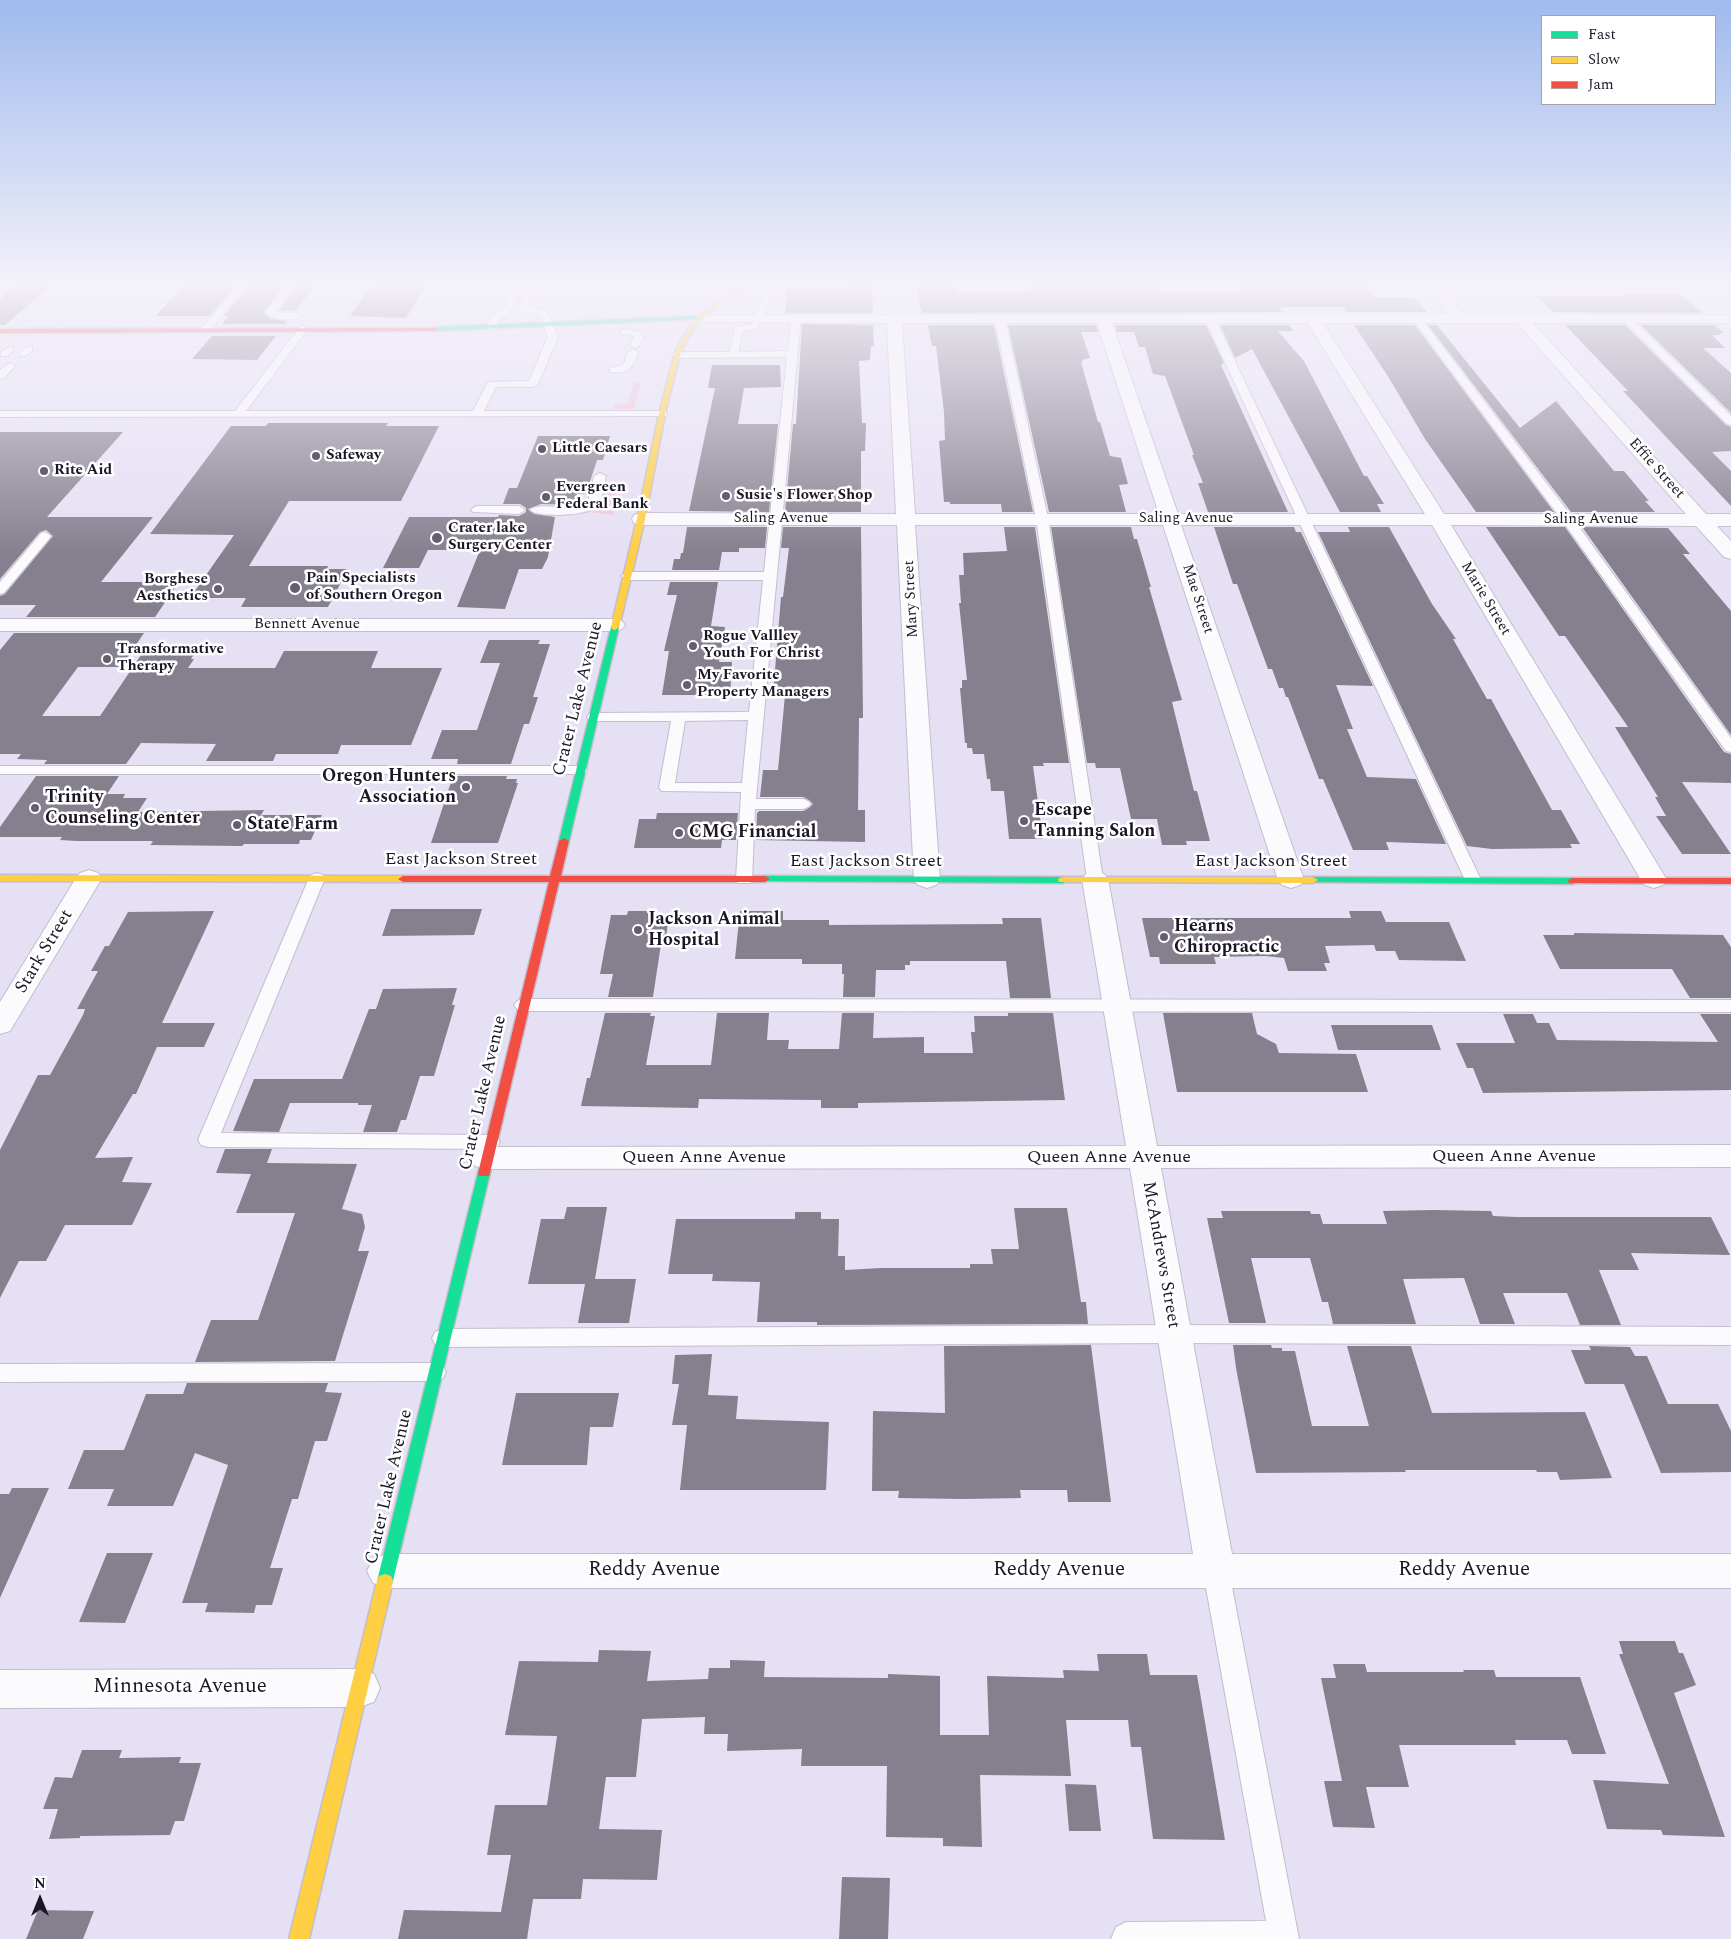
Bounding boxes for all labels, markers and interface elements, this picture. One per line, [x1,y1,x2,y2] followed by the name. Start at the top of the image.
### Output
[1541,15,1716,105] legend
[1588,23,1616,46] text: Fast
[1588,48,1620,71] text: Slow
[1588,73,1614,96] text: Jam
[1624,435,1688,503] street label: Effie Street
[552,440,647,458] place label: Little Caesars
[536,443,548,455] marker: Little Caesars
[326,447,381,465] place label: Safeway
[310,450,322,462] marker: Safeway
[54,462,112,480] place label: Rite Aid
[38,465,50,477] marker: Rite Aid
[556,479,649,514] place label: Evergreen Federal Bank
[736,487,872,505] place label: Susie's Flower Shop
[720,490,732,502] marker: Susie's Flower Shop
[540,491,552,503] marker: Evergreen Federal Bank
[734,510,828,528] street label: Saling Avenue
[1139,510,1233,528] street label: Saling Avenue
[1544,511,1638,529] street label: Saling Avenue
[448,520,552,555] place label: Crater lake Surgery Center
[430,531,444,545] marker: Crater lake Surgery Center
[1456,559,1514,639] street label: Marie Street
[901,560,923,638] street label: Mary Street
[1177,562,1217,636] street label: Mae Street
[306,570,442,605] place label: Pain Specialists of Southern Oregon
[136,571,208,606] place label: Borghese Aesthetics
[288,581,302,595] marker: Pain Specialists of Southern Oregon
[212,583,224,595] marker: Borghese Aesthetics
[254,616,360,634] street label: Bennett Avenue
[549,620,609,778] street label: Crater Lake Avenue
[703,628,820,663] place label: Rogue Vallley Youth For Christ
[687,640,699,652] marker: Rogue Vallley Youth For Christ
[117,641,224,676] place label: Transformative Therapy
[101,653,113,665] marker: Transformative Therapy
[697,667,829,702] place label: My Favorite Property Managers
[681,679,693,691] marker: My Favorite Property Managers
[322,766,456,809] place label: Oregon Hunters Association
[460,781,472,793] marker: Oregon Hunters Association
[45,787,200,830] place label: Trinity Counseling Center
[1034,800,1155,842] place label: Escape Tanning Salon
[29,802,41,814] marker: Trinity Counseling Center
[247,814,338,836] place label: State Farm
[1018,815,1030,827] marker: Escape Tanning Salon
[231,819,243,831] marker: State Farm
[689,822,816,844] place label: CMG Financial
[673,827,685,839] marker: CMG Financial
[385,849,537,871] street label: East Jackson Street
[790,851,942,873] street label: East Jackson Street
[1195,851,1347,873] street label: East Jackson Street
[12,906,78,998] street label: Stark Street
[648,909,780,952] place label: Jackson Animal Hospital
[1174,916,1279,959] place label: Hearns Chiropractic
[632,924,644,936] marker: Jackson Animal Hospital
[1158,931,1170,943] marker: Hearns Chiropractic
[456,1013,512,1173] street label: Crater Lake Avenue
[1432,1146,1596,1168] street label: Queen Anne Avenue
[622,1147,786,1169] street label: Queen Anne Avenue
[1027,1147,1191,1169] street label: Queen Anne Avenue
[1136,1180,1184,1330] street label: McAndrews Street
[362,1407,418,1567] street label: Crater Lake Avenue
[588,1558,720,1584] street label: Reddy Avenue
[993,1558,1125,1584] street label: Reddy Avenue
[1398,1558,1530,1584] street label: Reddy Avenue
[93,1675,267,1701] street label: Minnesota Avenue
[34,1873,46,1894] text: N
[15,1874,65,1924] north arrow

